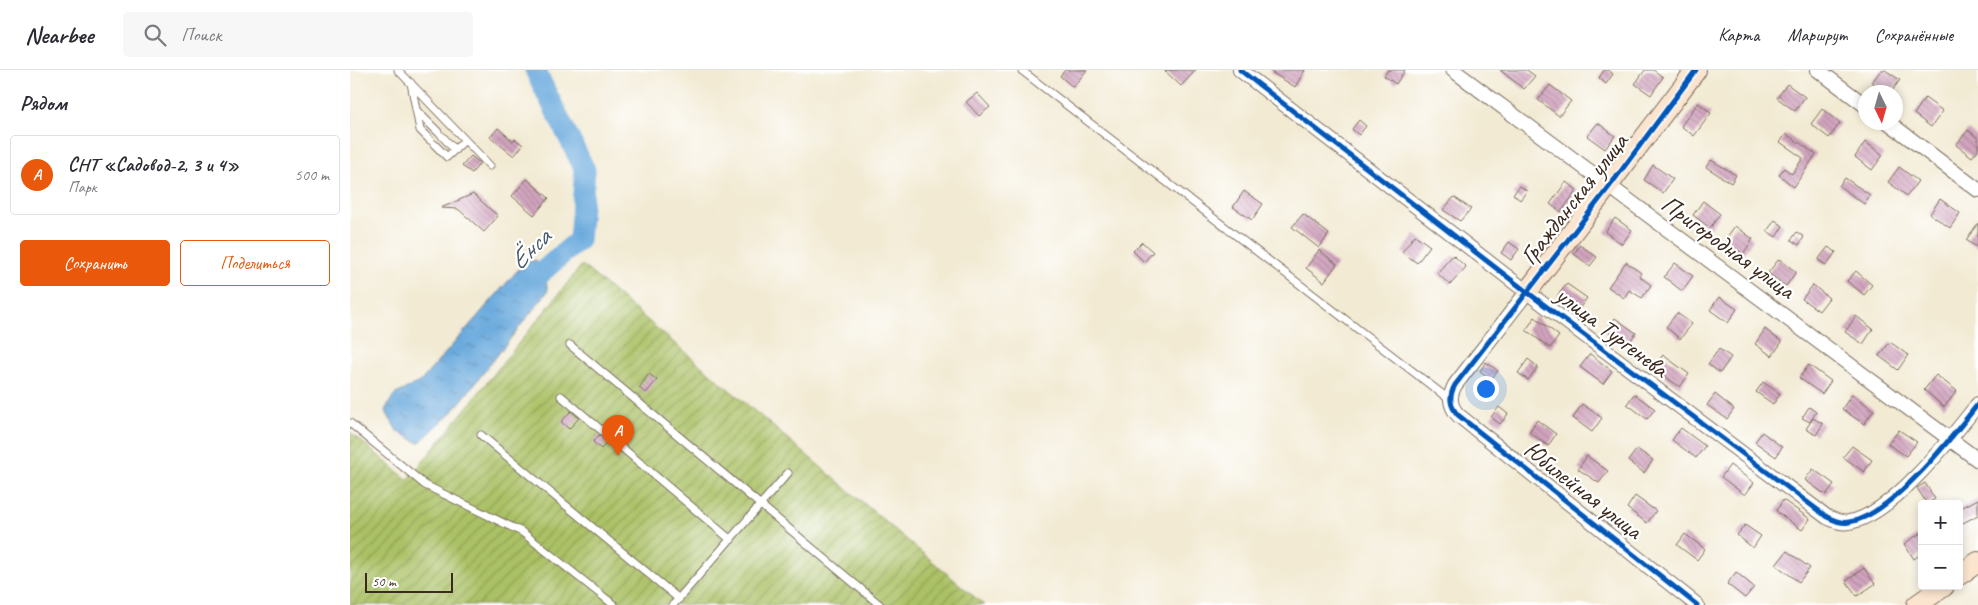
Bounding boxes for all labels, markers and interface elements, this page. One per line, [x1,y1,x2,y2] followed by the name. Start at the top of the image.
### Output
[123,12,473,57] search box
[25,20,93,50] text: Nearbee
[141,21,169,49] icon: search
[181,23,221,47] text: Поиск
[1718,24,1759,46] text: Карта
[1787,24,1847,46] text: Маршрут
[1875,24,1953,46] text: Сохранённые
[1858,85,1903,130] north arrow
[20,90,67,116] text: Рядом
[1513,125,1637,271] street label: Гражданская улица
[68,153,239,177] text: СНТ «Садовод-2, 3 и 4»
[33,165,41,185] text: A
[295,165,329,185] text: 500 m
[68,177,97,197] text: Парк
[1655,188,1803,307] street label: Пригородная улица
[502,220,560,277] water label: Ёнса
[20,240,170,286] button: Сохранить
[180,240,330,286] button: Поделиться
[1548,278,1676,386] street label: улица Тургенева
[1473,376,1499,402] your location
[602,415,634,456] pin: A
[1517,434,1650,548] street label: Юбилейная улица
[1918,500,1963,590] map controls
[1918,500,1963,545] button: +
[1918,545,1963,590] button: −
[365,570,452,593] scale bar
[372,573,396,590] text: 50 m

